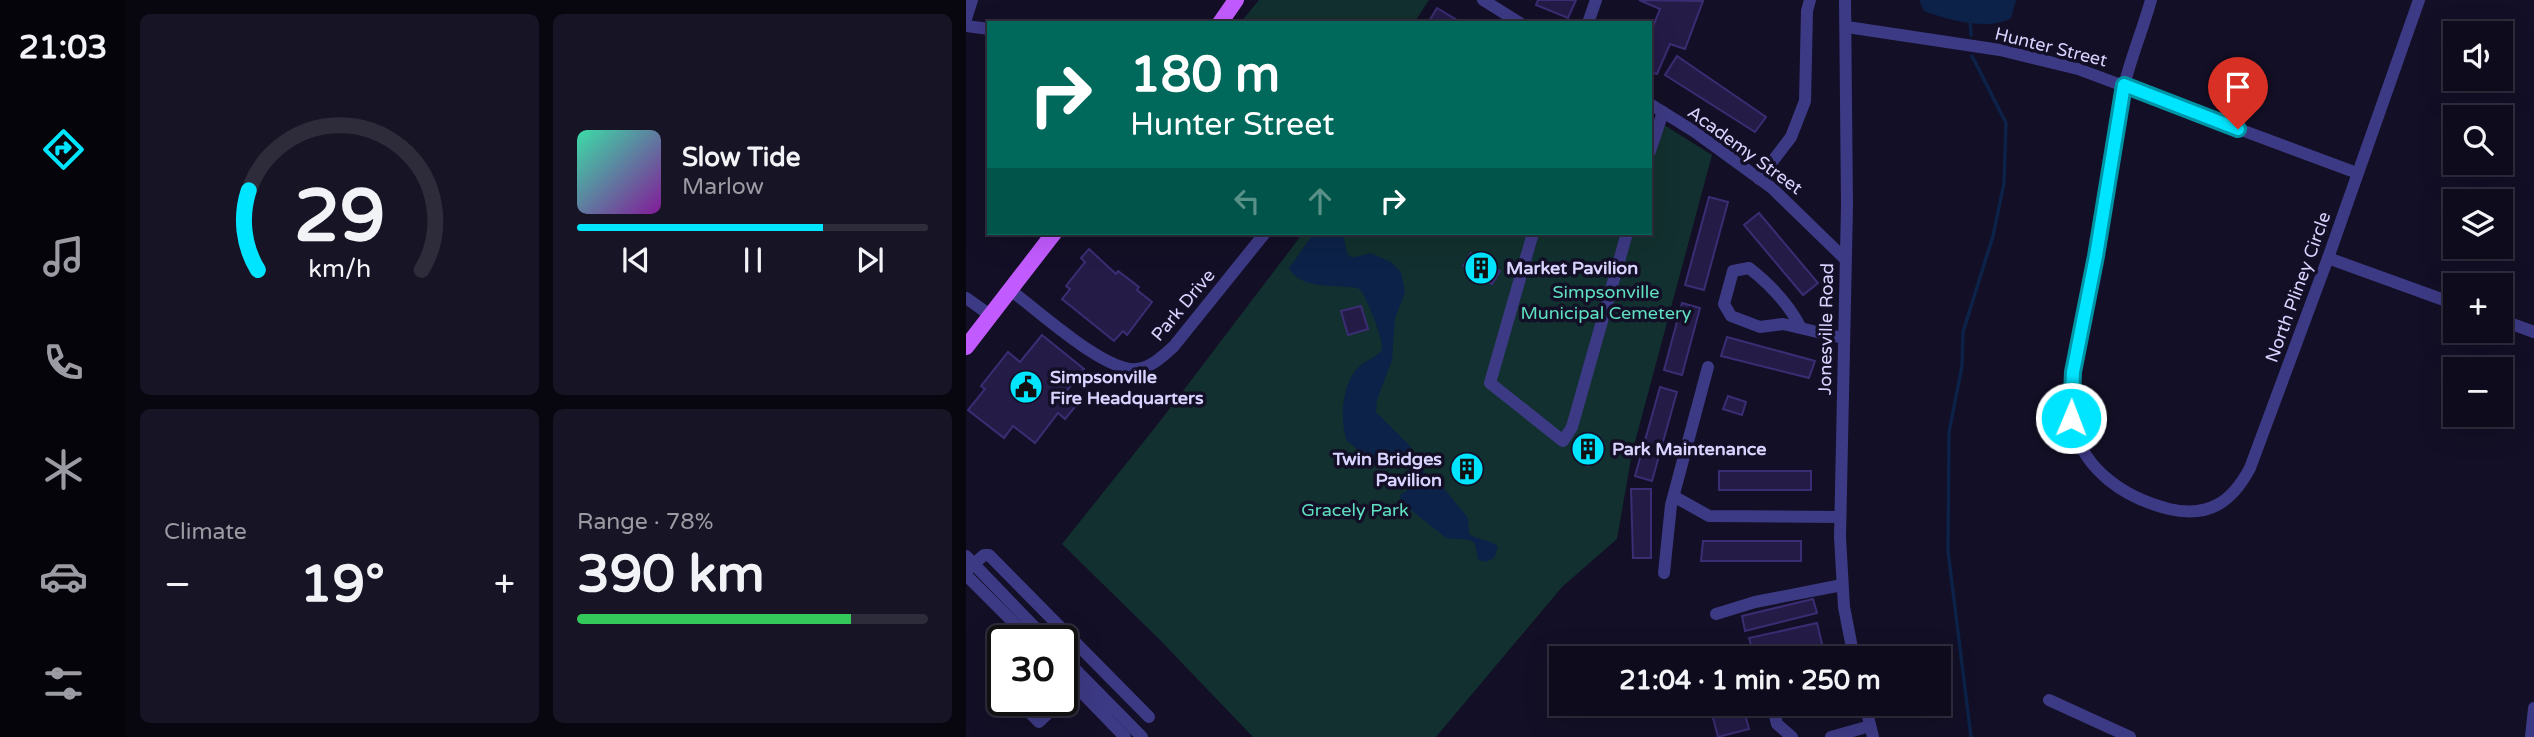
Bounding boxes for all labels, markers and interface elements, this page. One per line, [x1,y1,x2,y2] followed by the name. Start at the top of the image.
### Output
[2443,21,2513,427] map controls
[2443,21,2513,91] button: sound
[1993,22,2110,72] street label: Hunter Street
[19,29,107,67] text: 21:03
[1130,46,1280,105] text: 180 m
[1015,49,1106,140] icon: right
[2208,57,2268,129] pin
[2219,68,2257,106] icon: arrive
[1683,101,1807,199] street label: Academy Street
[2443,105,2513,175] button: search
[1130,106,1334,144] text: Hunter Street
[39,125,88,174] icon: directions
[682,142,800,173] text: Slow Tide
[682,173,764,201] text: Marlow
[294,174,385,262] text: 29
[1228,182,1266,220] icon: left
[1301,182,1339,220] icon: ahead
[1374,182,1412,220] icon: right
[2443,189,2513,259] button: layers
[2261,209,2335,365] street label: North Pliney Circle
[39,232,88,281] icon: music
[617,241,655,279] icon: previous
[734,241,772,279] icon: pause
[851,241,889,279] icon: next
[1462,249,1500,287] building icon: Market Pavilion
[308,254,371,284] text: km/h
[1506,257,1638,279] place label: Market Pavilion
[1814,263,1838,395] street label: Jonesville Road
[1146,264,1220,346] street label: Park Drive
[2443,273,2513,343] button: +
[1521,281,1692,324] park label: Simpsonville Municipal Cemetery
[39,338,88,387] icon: phone
[2443,357,2513,427] button: −
[1050,366,1204,409] place label: Simpsonville Fire Headquarters
[1007,368,1045,406] public building icon: Simpsonville Fire Headquarters
[2034,381,2108,455] position arrow
[1569,430,1607,468] building icon: Park Maintenance
[1612,438,1767,460] place label: Park Maintenance
[39,445,88,494] icon: climate
[1332,448,1442,491] place label: Twin Bridges Pavilion
[1448,450,1486,488] building icon: Twin Bridges Pavilion
[1301,499,1409,521] park label: Gracely Park
[577,508,713,536] text: Range · 78%
[164,518,247,546] text: Climate
[577,543,765,606] text: 390 km
[39,552,88,601] icon: car
[300,553,385,616] text: 19°
[164,562,191,608] text: −
[494,562,515,608] text: +
[987,625,1078,716] speed limit sign: 30
[39,659,88,708] icon: filters
[1619,665,1881,696] text: 21:04 · 1 min · 250 m

